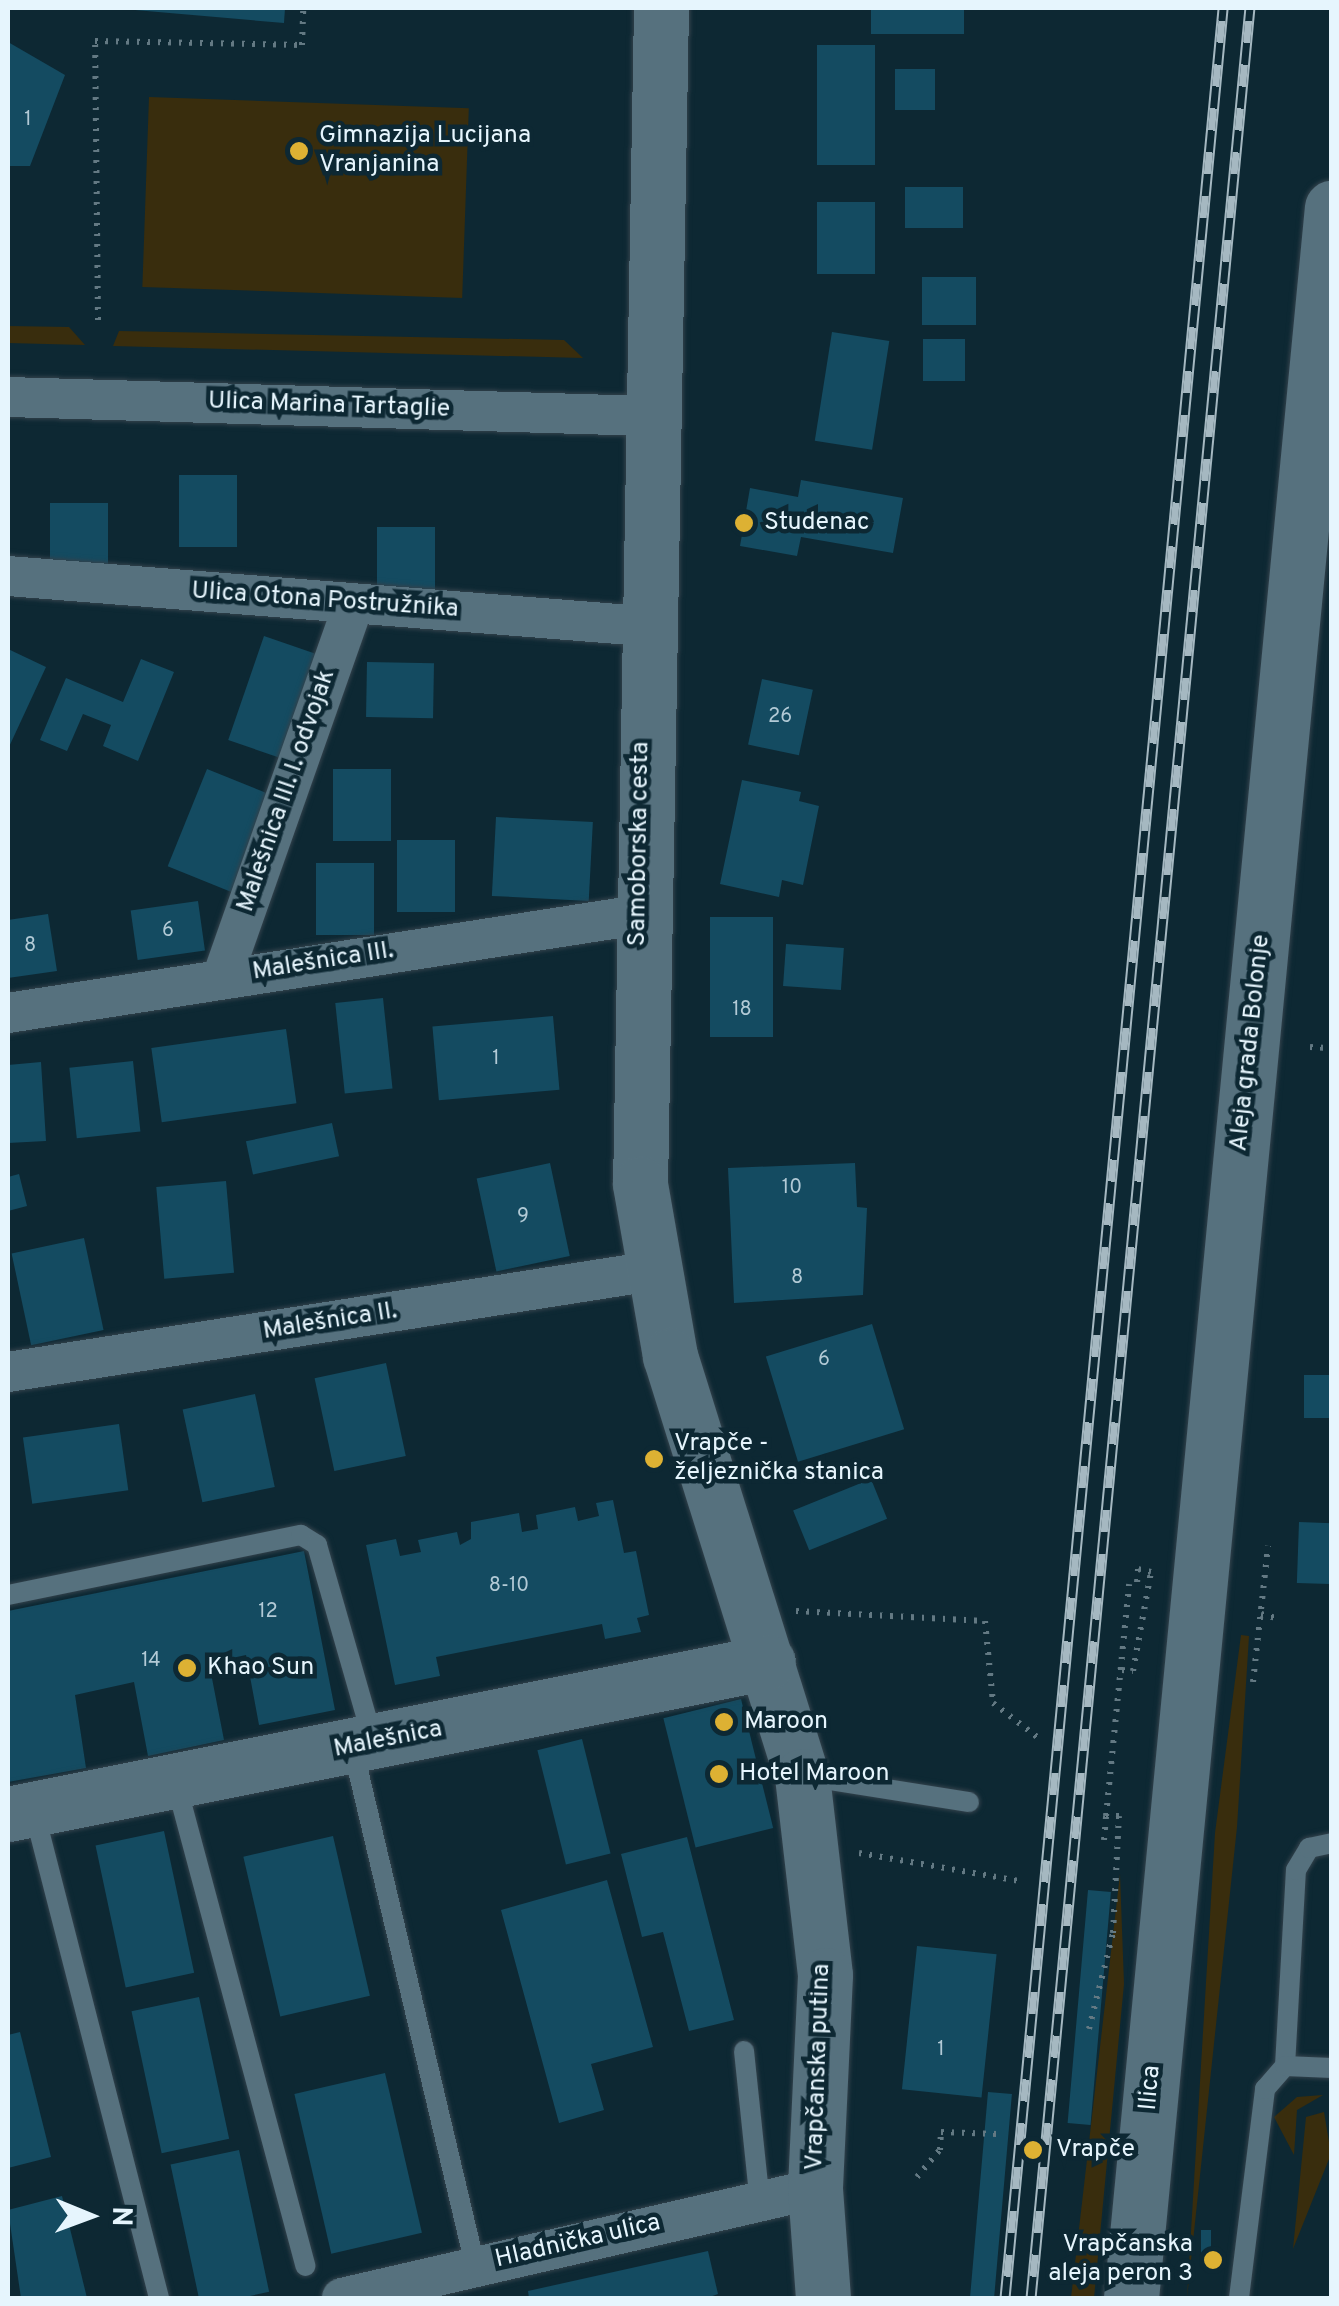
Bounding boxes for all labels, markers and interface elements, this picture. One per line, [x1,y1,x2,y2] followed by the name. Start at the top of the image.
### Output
[24,108,32,132] house number: 1
[319,122,531,181] place label: Gimnazija Lucijana Vranjanina
[288,140,310,162] marker: Gimnazija Lucijana Vranjanina
[207,387,451,425] street label: Ulica Marina Tartaglie
[764,508,869,538] place label: Studenac
[733,512,755,534] marker: Studenac
[190,577,460,625] street label: Ulica Otona Postružnika
[231,666,343,916] street label: Malešnica III. I. odvojak
[768,705,792,729] house number: 26
[623,741,657,947] street label: Samoborska cesta
[162,919,174,943] house number: 6
[1225,933,1277,1153] street label: Aleja grada Bolonje
[24,934,36,958] house number: 8
[250,936,396,988] street label: Malešnica III.
[732,998,752,1022] house number: 18
[492,1047,500,1071] house number: 1
[782,1176,802,1200] house number: 10
[517,1205,529,1229] house number: 9
[791,1266,803,1290] house number: 8
[261,1297,399,1347] street label: Malešnica II.
[818,1348,830,1372] house number: 6
[674,1430,884,1489] place label: Vrapče - željeznička stanica
[643,1448,665,1470] marker: Vrapče - željeznička stanica
[489,1574,529,1598] house number: 8-10
[258,1600,278,1624] house number: 12
[141,1649,161,1673] house number: 14
[207,1653,314,1683] place label: Khao Sun
[176,1657,198,1679] marker: Khao Sun
[744,1707,828,1737] place label: Maroon
[713,1711,735,1733] marker: Maroon
[331,1715,445,1765] street label: Malešnica
[739,1759,889,1789] place label: Hotel Maroon
[708,1763,730,1785] marker: Hotel Maroon
[800,1963,838,2171] street label: Vrapčanska putina
[937,2038,945,2062] house number: 1
[1134,2064,1168,2112] street label: Ilica
[1056,2135,1135,2165] place label: Vrapče
[1020,2137,1046,2163] marker: Vrapče
[40,2166,140,2266] north arrow
[102,2206,138,2227] text: N
[492,2208,664,2276] street label: Hladnička ulica
[1048,2231,1193,2290] place label: Vrapčanska aleja peron 3
[1202,2249,1224,2271] marker: Vrapčanska aleja peron 3

